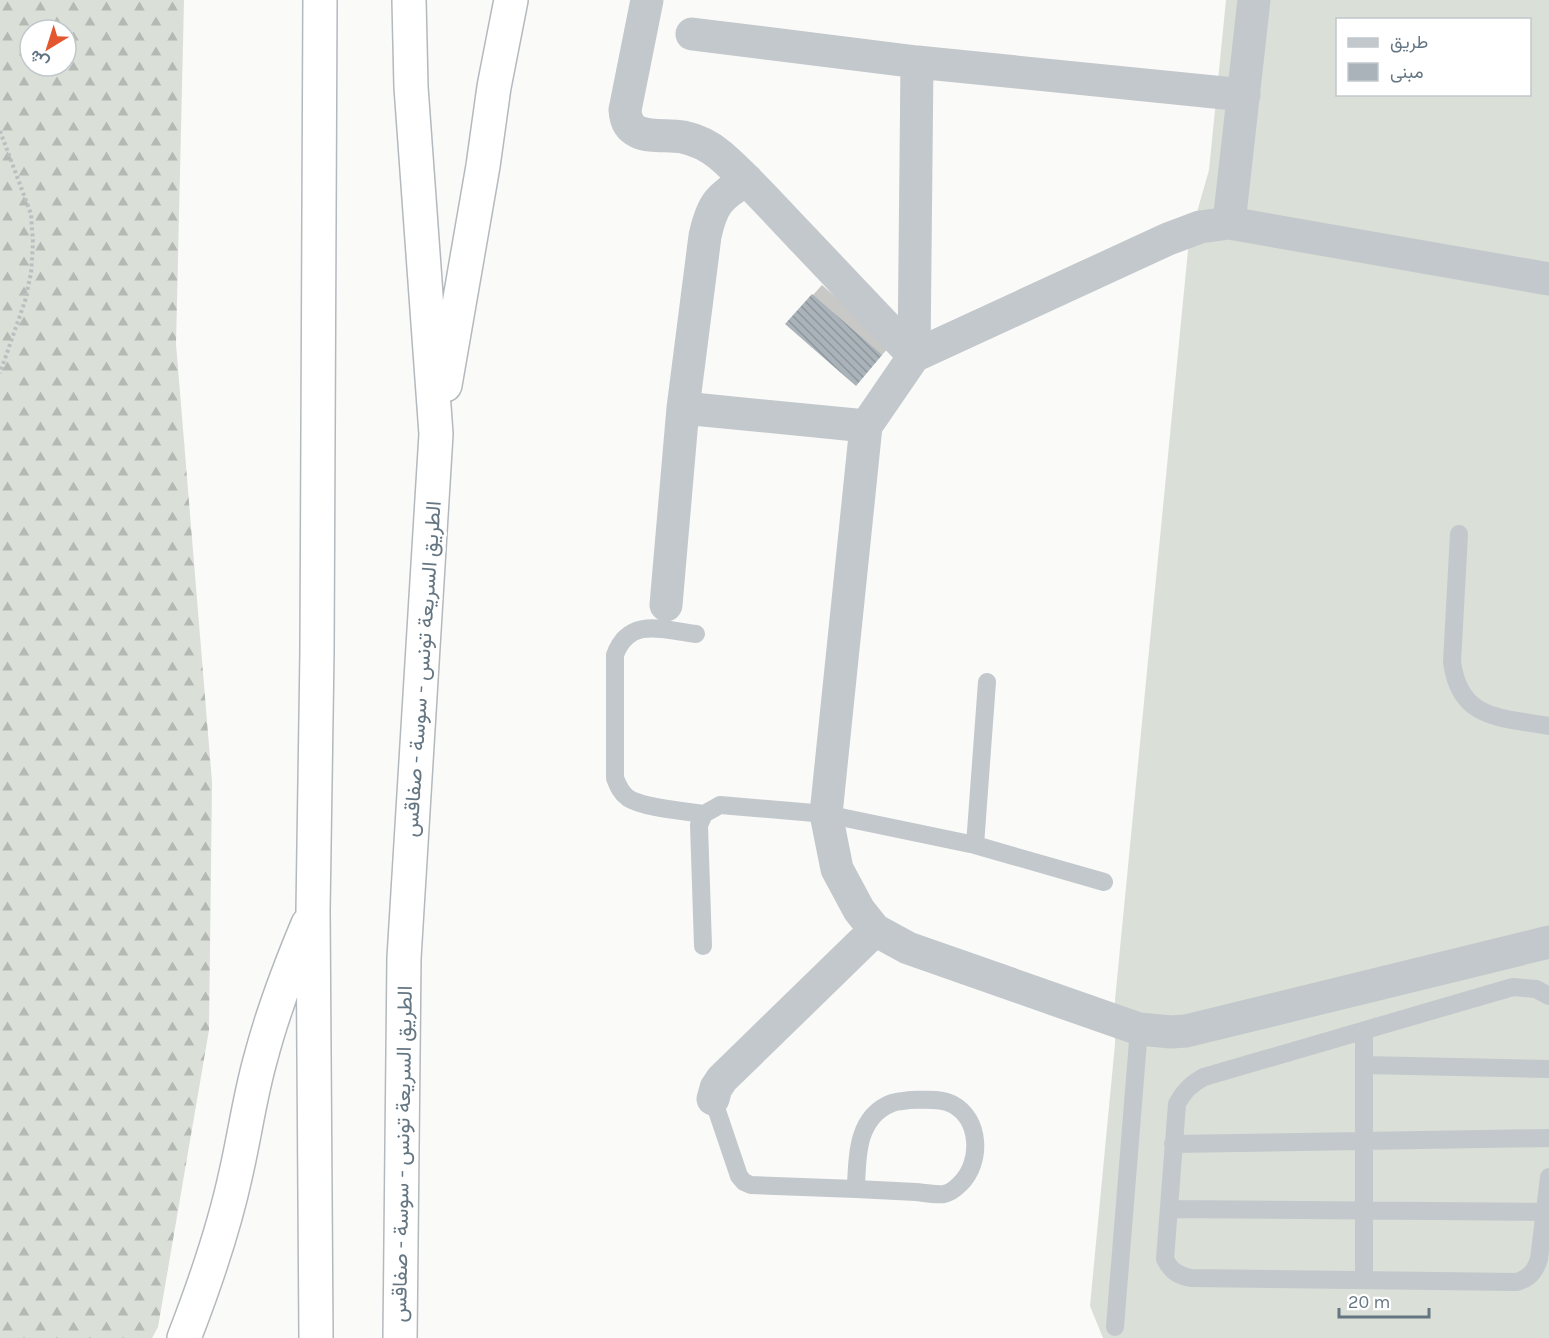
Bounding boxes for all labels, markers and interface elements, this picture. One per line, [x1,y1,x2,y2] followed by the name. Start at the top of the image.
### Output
[18,18,78,78] north arrow
[1336,18,1531,96] legend
[1390,31,1428,53] text: طريق
[26,46,53,73] text: ش
[1390,61,1424,83] text: مبنى
[398,500,447,838] street label: الطريق السريعة تونس - سوسة - صفاقس
[387,985,418,1323] street label: الطريق السريعة تونس - سوسة - صفاقس
[1339,1281,1429,1319] scale bar
[1348,1291,1390,1313] text: 20 m

